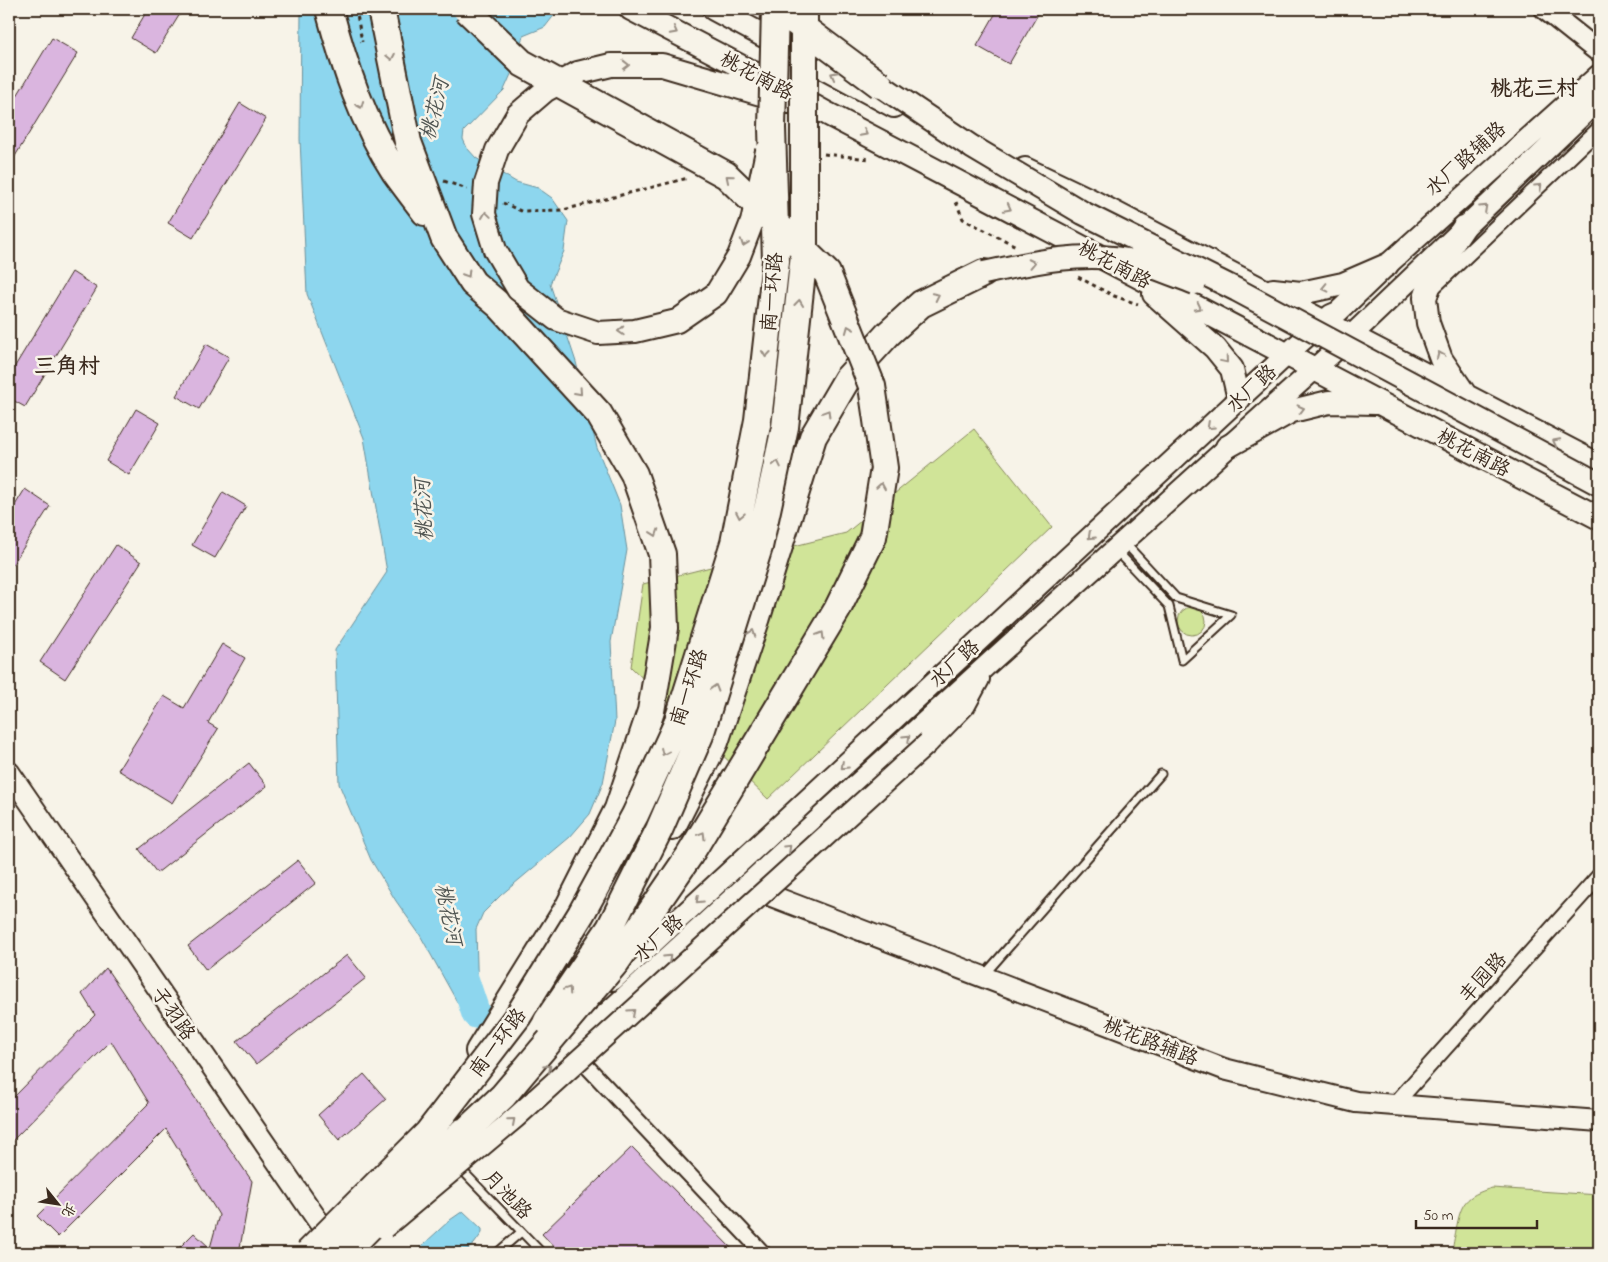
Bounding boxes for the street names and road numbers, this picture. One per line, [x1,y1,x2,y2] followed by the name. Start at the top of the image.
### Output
[714,46,799,109] street label: 桃花南路
[1420,115,1514,204] street label: 水厂路辅路
[1072,235,1157,298] street label: 桃花南路
[756,250,792,333] street label: 南一环路
[1221,358,1285,421] street label: 水厂路
[1431,423,1516,486] street label: 桃花南路
[924,633,988,696] street label: 水厂路
[664,644,717,730] street label: 南一环路
[628,908,692,971] street label: 水厂路
[1453,946,1515,1011] street label: 丰园路
[143,982,202,1048] street label: 子羽路
[463,1002,535,1084] street label: 南一环路
[1098,1012,1203,1075] street label: 桃花路辅路
[475,1164,538,1228] street label: 月池路

